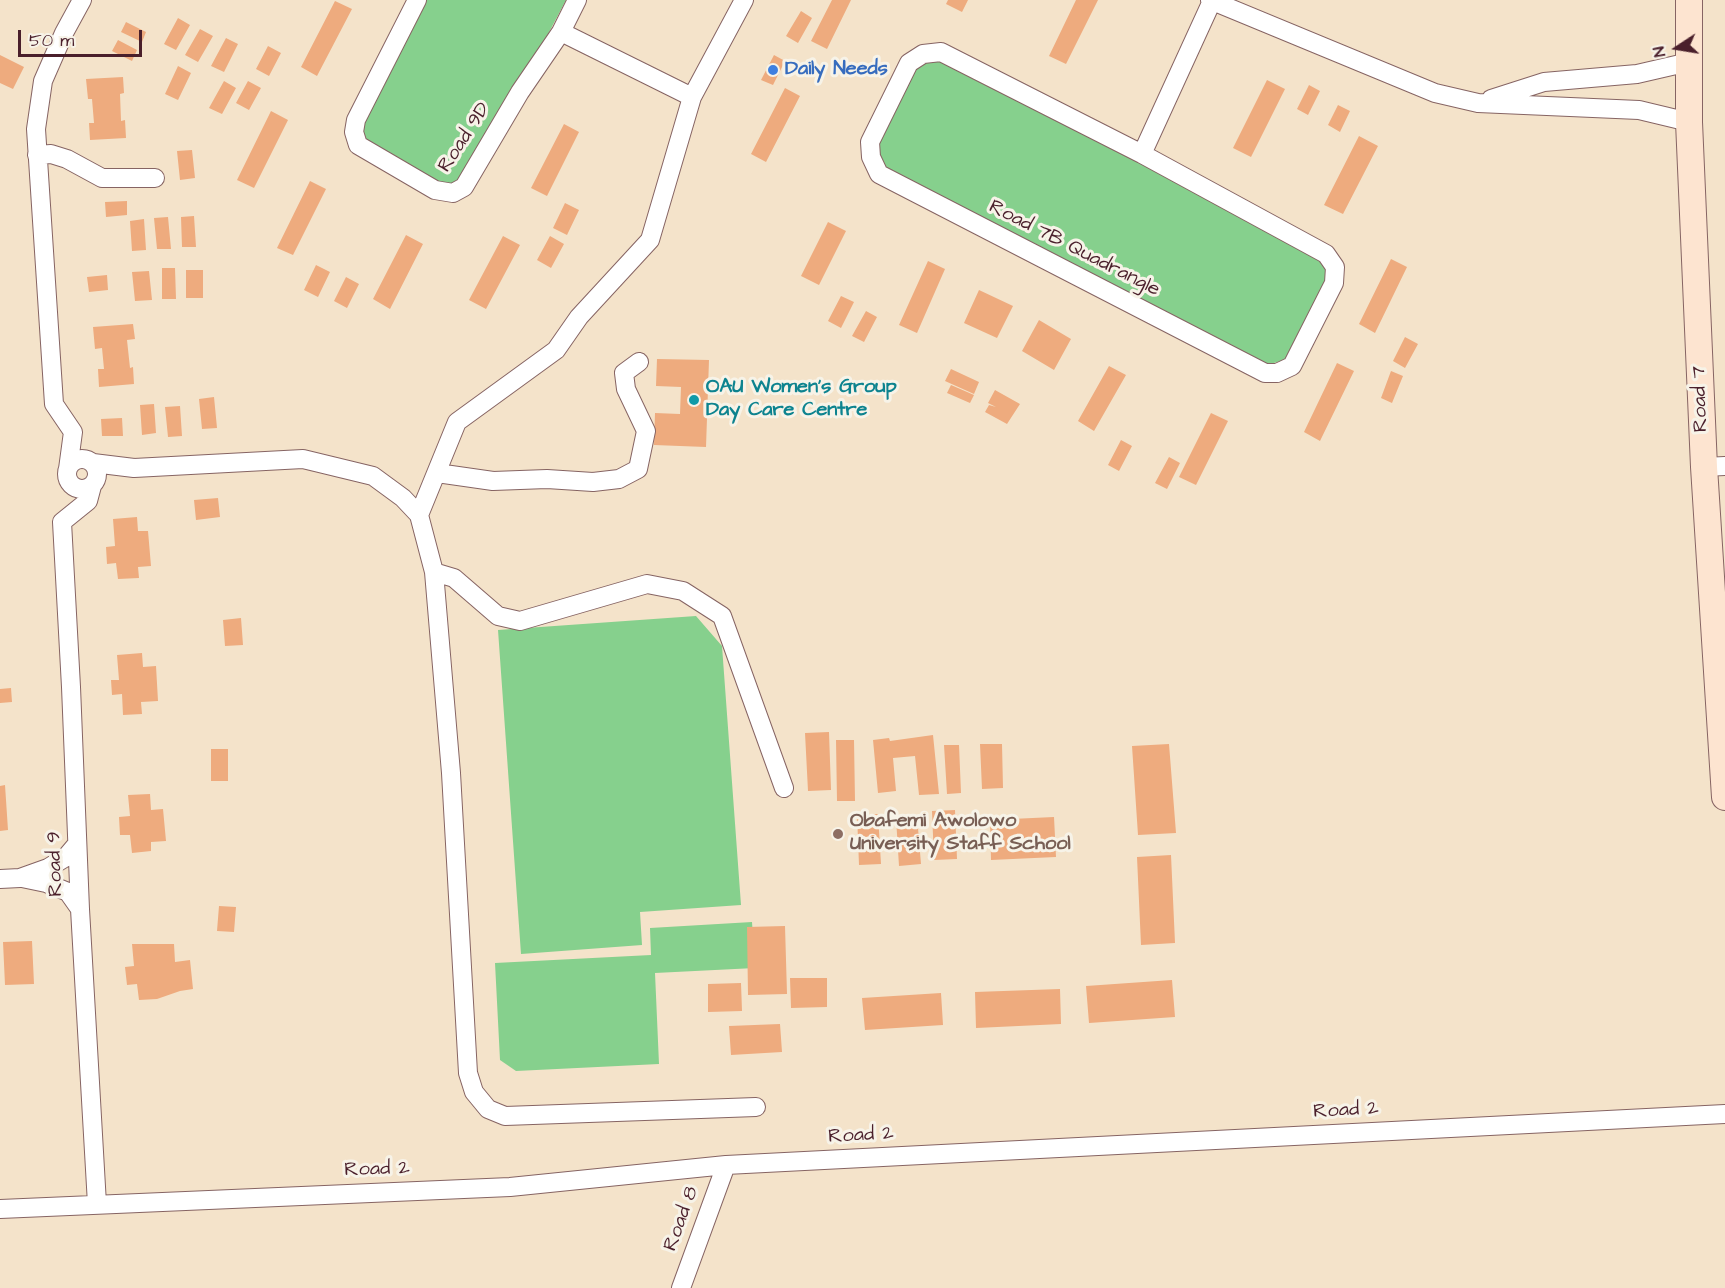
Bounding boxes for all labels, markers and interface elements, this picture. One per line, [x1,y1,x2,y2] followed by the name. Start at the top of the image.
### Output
[21,18,146,56] scale bar
[1647,18,1707,78] north arrow
[29,28,74,53] text: 50 m
[1648,45,1671,59] text: N
[785,58,888,82] place label: Daily Needs
[766,63,780,77] marker: Daily Needs
[434,99,496,177] street label: Road 9D
[984,195,1164,303] street label: Road 7B Quadrangle
[1688,365,1714,433] street label: Road 7
[706,376,897,423] place label: OAU Women's Group Day Care Centre
[687,393,701,407] marker: OAU Women's Group Day Care Centre
[850,810,1071,857] place label: Obafemi Awolowo University Staff School
[831,827,845,841] marker: Obafemi Awolowo University Staff School
[43,831,69,897] street label: Road 9
[1313,1097,1379,1125] street label: Road 2
[828,1122,894,1150] street label: Road 2
[344,1157,410,1183] street label: Road 2
[659,1183,705,1255] street label: Road 8

